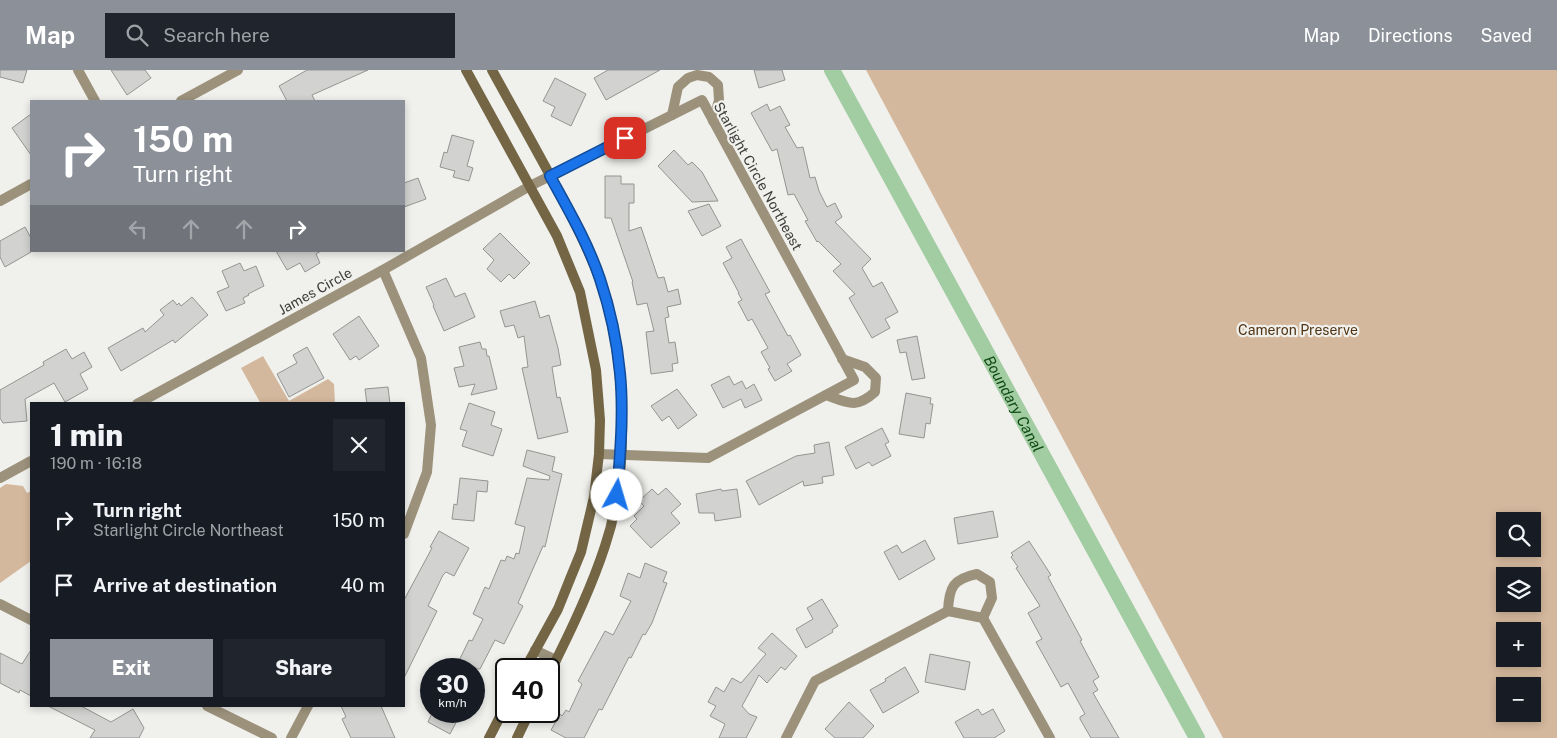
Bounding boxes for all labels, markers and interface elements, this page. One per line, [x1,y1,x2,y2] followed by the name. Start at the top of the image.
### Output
[105,13,455,58] search box
[25,21,75,49] text: Map
[123,21,151,49] icon: search
[163,24,270,46] text: Search here
[1303,25,1340,46] text: Map
[1368,25,1453,46] text: Directions
[1481,25,1532,46] text: Saved
[711,99,805,253] street label: Starlight Circle Northeast
[604,117,646,159] pin
[133,119,233,160] text: 150 m
[50,120,115,185] icon: right
[611,124,639,152] icon: arrive
[133,161,233,187] text: Turn right
[124,215,152,243] icon: left
[177,215,205,243] icon: ahead
[230,215,258,243] icon: ahead
[283,215,311,243] icon: right
[275,264,355,318] street label: James Circle
[1238,322,1358,338] park label: Cameron Preserve
[981,352,1047,455] water label: Boundary Canal
[50,417,123,453] text: 1 min
[333,419,385,471] button: close
[50,454,142,473] text: 190 m · 16:18
[590,468,642,520] position arrow
[93,499,182,521] text: Turn right
[50,506,78,534] icon: right
[332,509,385,531] text: 150 m
[1496,512,1541,722] map controls
[1496,512,1541,557] button: search
[93,521,284,540] text: Starlight Circle Northeast
[1496,567,1541,612] button: layers
[50,571,78,599] icon: arrive
[93,574,277,596] text: Arrive at destination
[340,574,385,596] text: 40 m
[1496,622,1541,667] button: +
[50,639,213,697] button: Exit
[223,639,385,697] button: Share
[495,658,560,723] speed limit sign: 40
[436,669,469,699] text: 30
[1496,677,1541,722] button: −
[438,696,467,710] text: km/h

